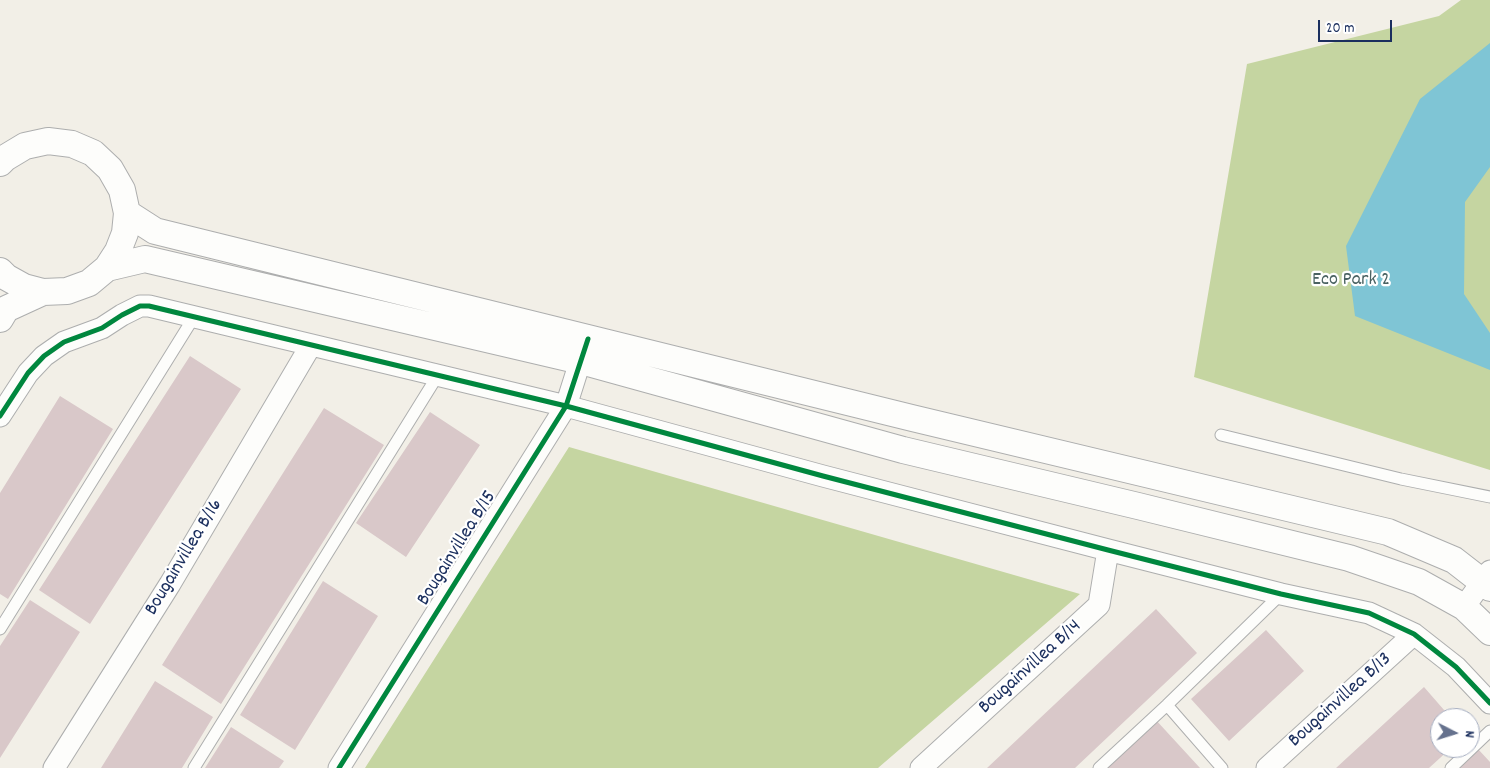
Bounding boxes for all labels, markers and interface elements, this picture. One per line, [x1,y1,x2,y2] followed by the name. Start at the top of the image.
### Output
[1320,10,1394,42] scale bar
[1326,18,1354,40] text: 20 m
[1312,269,1390,293] park label: Eco Park 2
[413,487,503,611] street label: Bougainvillea B/15
[141,495,229,621] street label: Bougainvillea B/16
[975,616,1087,720] street label: Bougainvillea B/14
[1284,648,1398,754] street label: Bougainvillea B/13
[1430,708,1480,758] north arrow
[1459,730,1479,739] text: N

